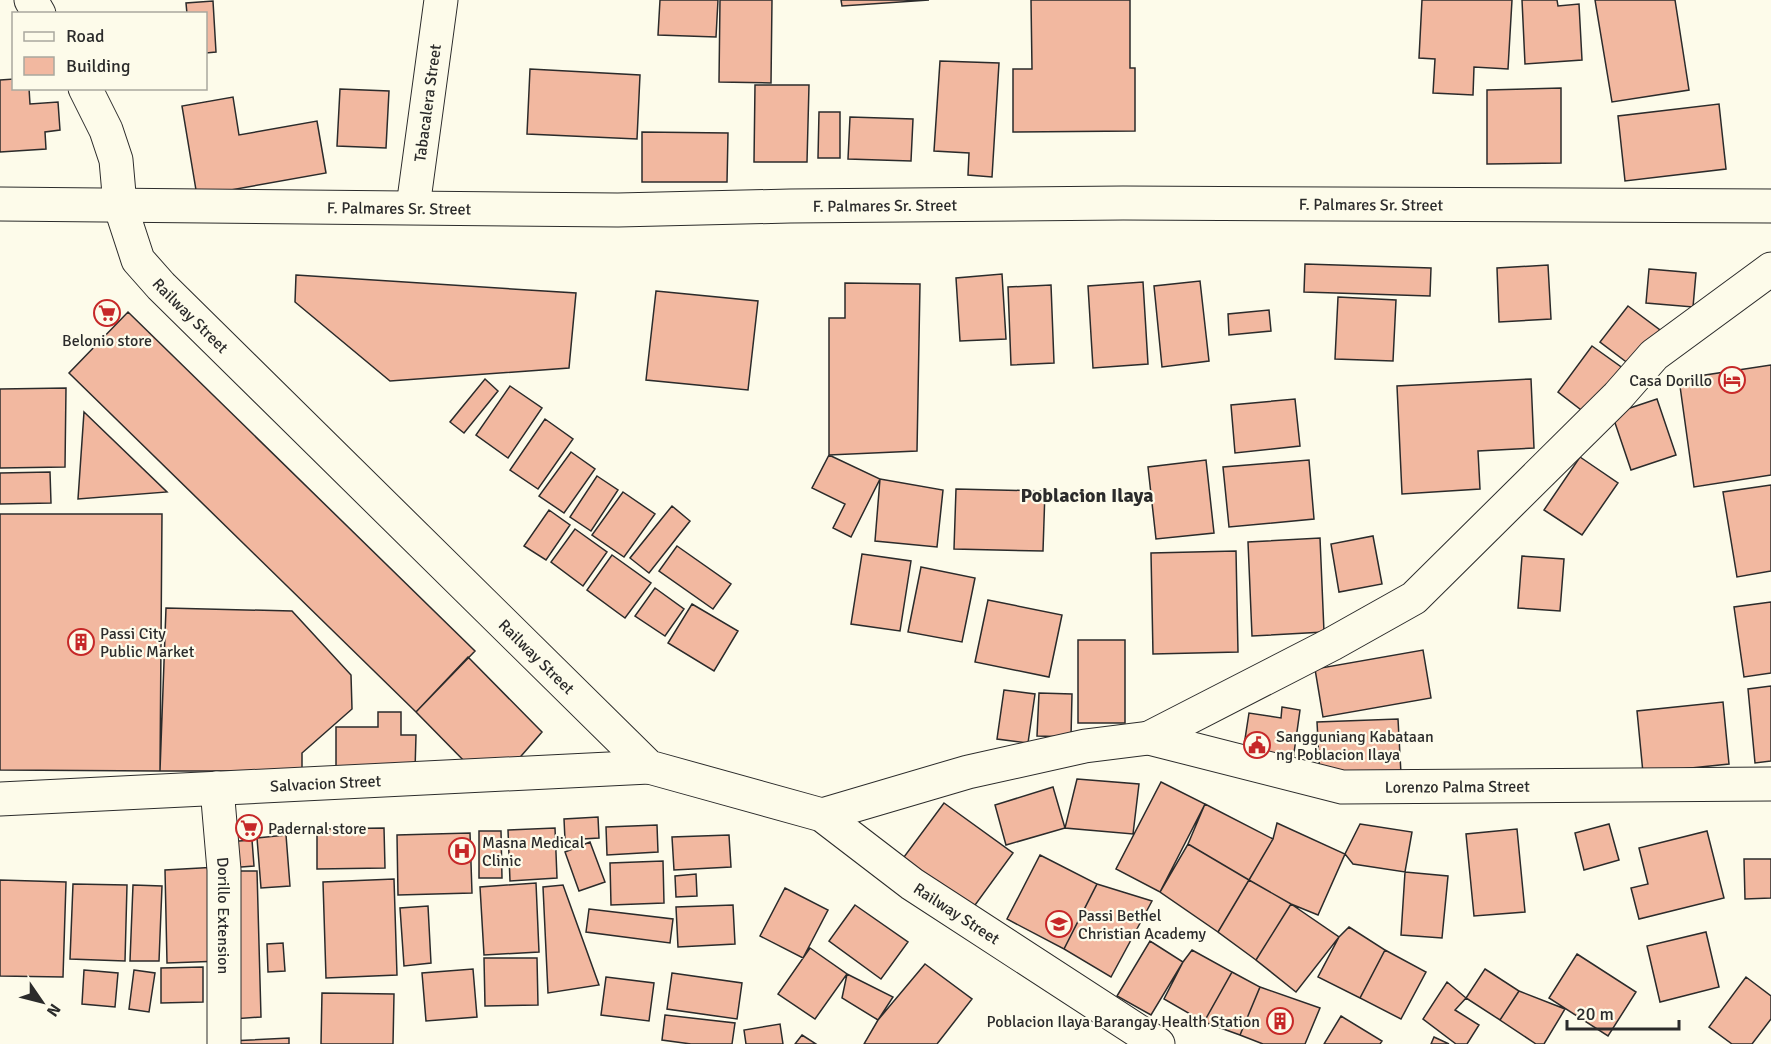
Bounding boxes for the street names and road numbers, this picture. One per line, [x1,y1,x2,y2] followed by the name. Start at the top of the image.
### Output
[410,43,446,163] street label: Tabacalera Street
[813,195,958,217] street label: F. Palmares Sr. Street
[1299,195,1444,215] street label: F. Palmares Sr. Street
[327,198,472,220] street label: F. Palmares Sr. Street
[148,274,232,358] street label: Railway Street
[494,615,579,699] street label: Railway Street
[270,771,382,797] street label: Salvacion Street
[1385,777,1530,798] street label: Lorenzo Palma Street
[212,856,233,974] street label: Dorillo Extension
[910,879,1003,950] street label: Railway Street

